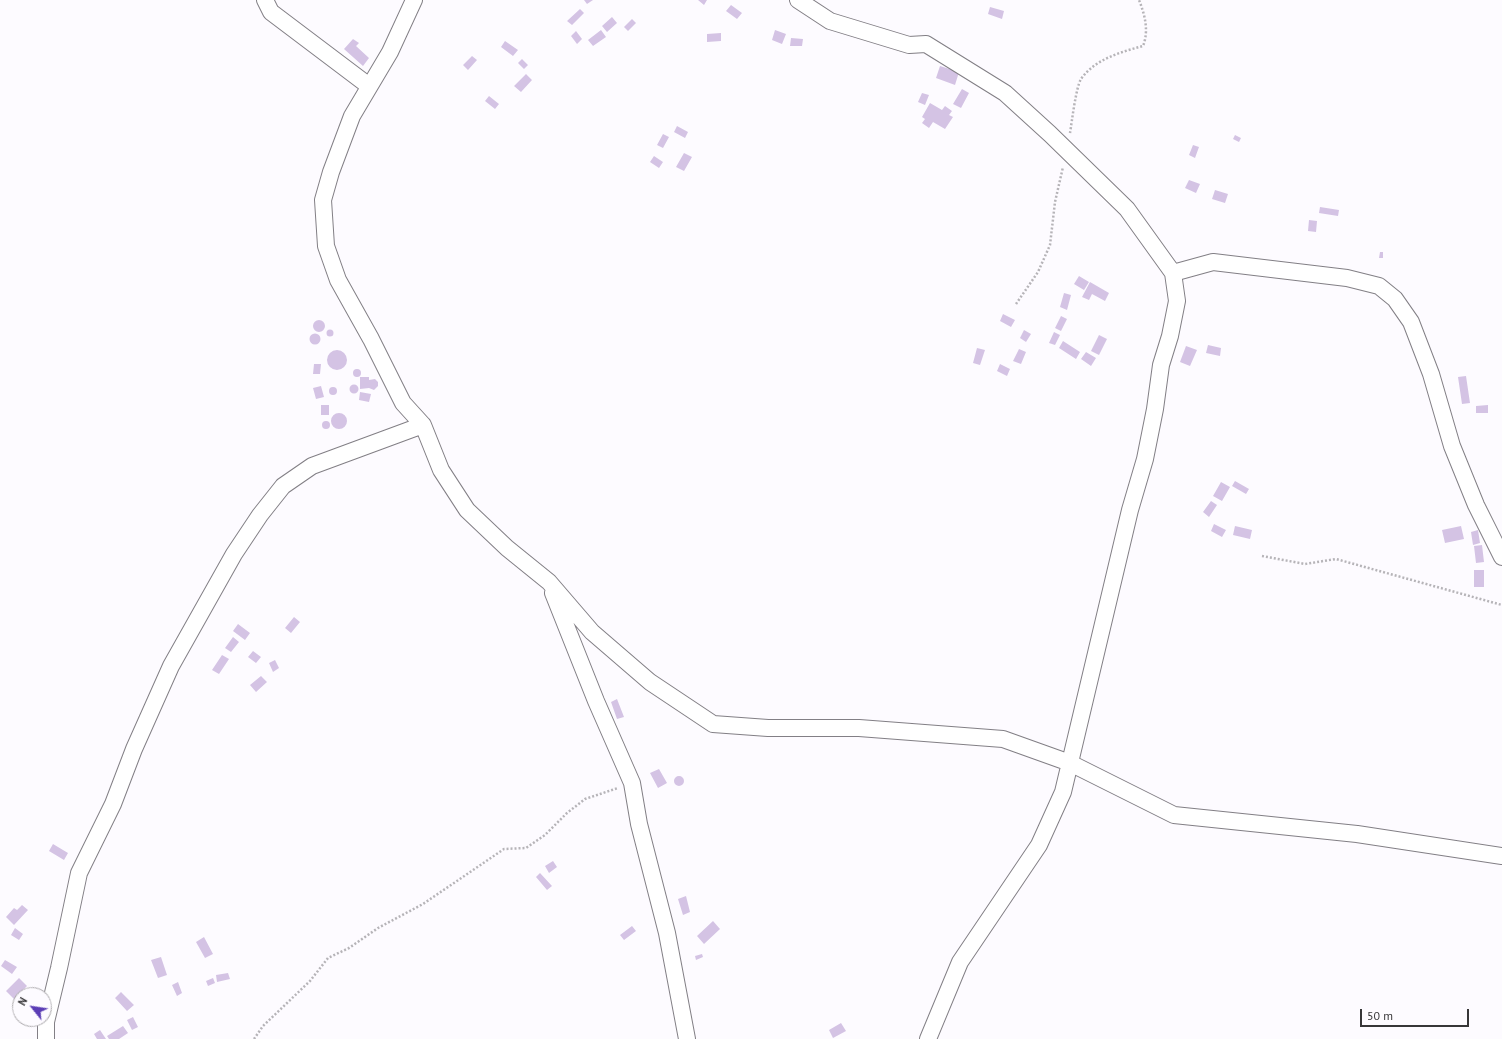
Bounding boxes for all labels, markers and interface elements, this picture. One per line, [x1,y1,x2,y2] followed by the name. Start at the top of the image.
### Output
[12,987,52,1027] north arrow
[15,995,30,1008] text: N
[1362,1001,1471,1027] scale bar
[1367,1008,1393,1023] text: 50 m

